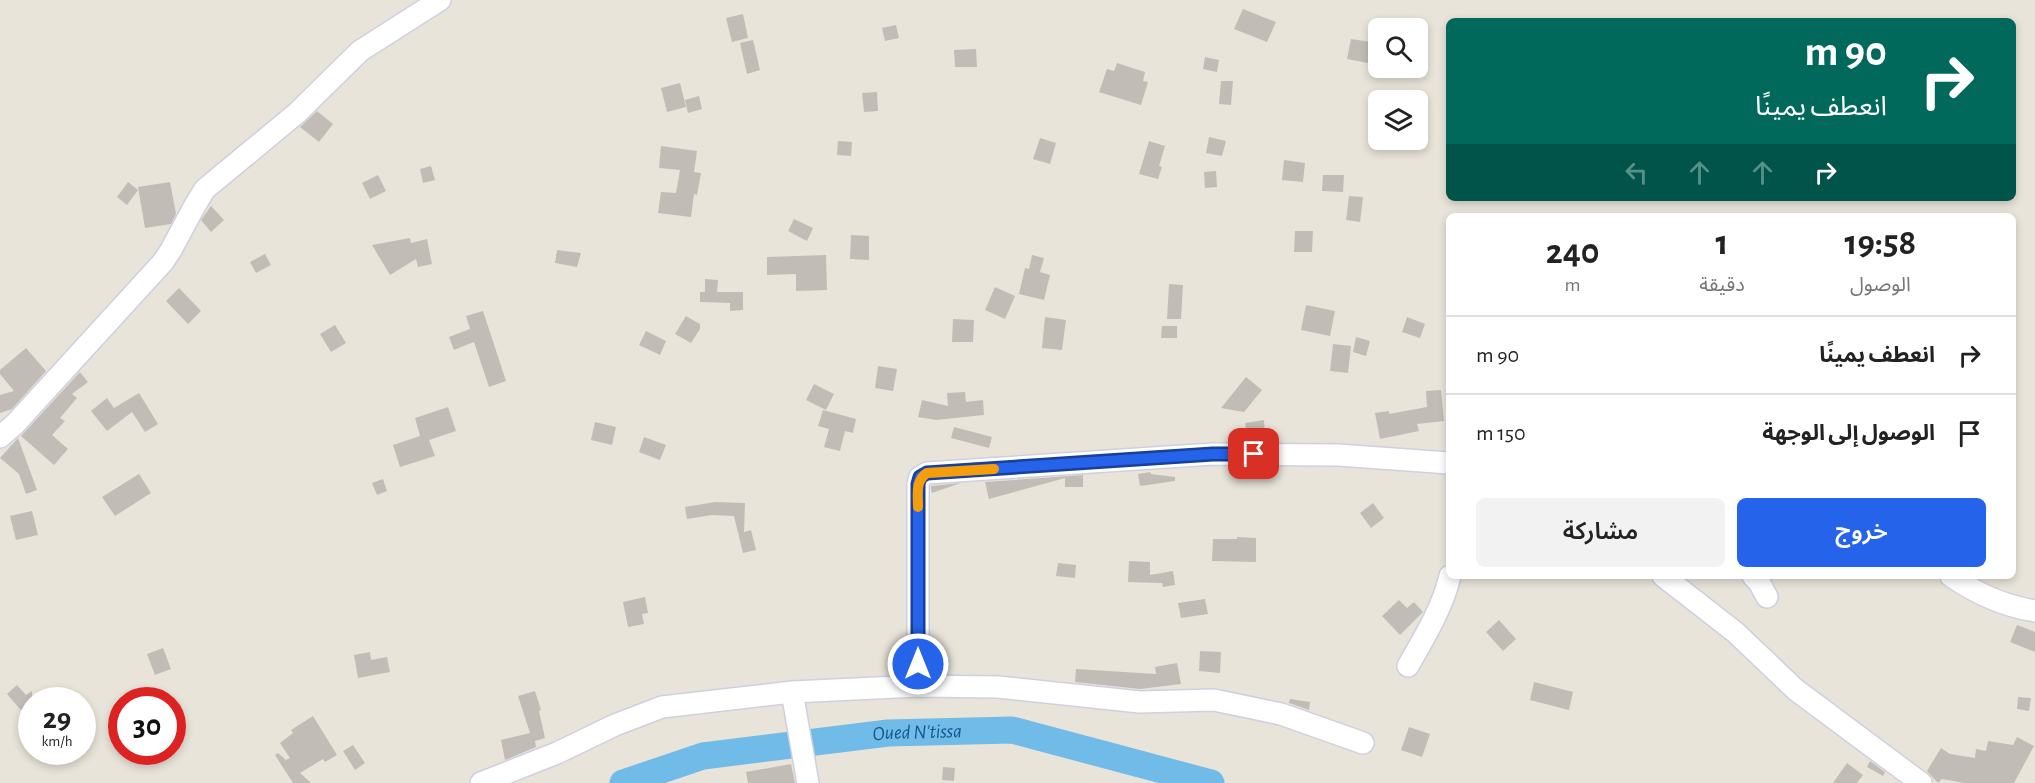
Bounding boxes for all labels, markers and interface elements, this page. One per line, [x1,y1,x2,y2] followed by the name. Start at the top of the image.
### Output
[1368,18,1428,150] map controls
[1368,18,1428,78] button: search
[1805,31,1887,73] text: 90 m
[1908,42,1986,120] icon: right
[1368,90,1428,150] button: layers
[1755,93,1887,120] text: انعطف يمينًا
[1620,156,1653,189] icon: left
[1683,156,1716,189] icon: ahead
[1746,156,1779,189] icon: ahead
[1809,156,1842,189] icon: right
[1715,225,1728,261] text: 1
[1844,225,1916,261] text: 19:58
[1546,234,1600,270] text: 240
[1565,275,1581,295] text: m
[1699,275,1745,295] text: دقيقة
[1850,275,1911,295] text: الوصول
[1953,339,1986,372] icon: right
[1476,344,1519,366] text: 90 m
[1819,344,1935,366] text: انعطف يمينًا
[1953,417,1986,450] icon: arrive
[1476,422,1526,444] text: 150 m
[1762,422,1935,444] text: الوصول إلى الوجهة
[1228,428,1279,479] pin
[1237,437,1270,470] icon: arrive
[1476,498,1725,567] button: مشاركة
[1737,498,1986,567] button: خروج
[886,632,950,696] position arrow
[108,687,186,765] speed limit sign: 30
[43,704,71,734] text: 29
[871,721,962,745] water label: Oued N'tissa
[42,734,72,749] text: km/h

